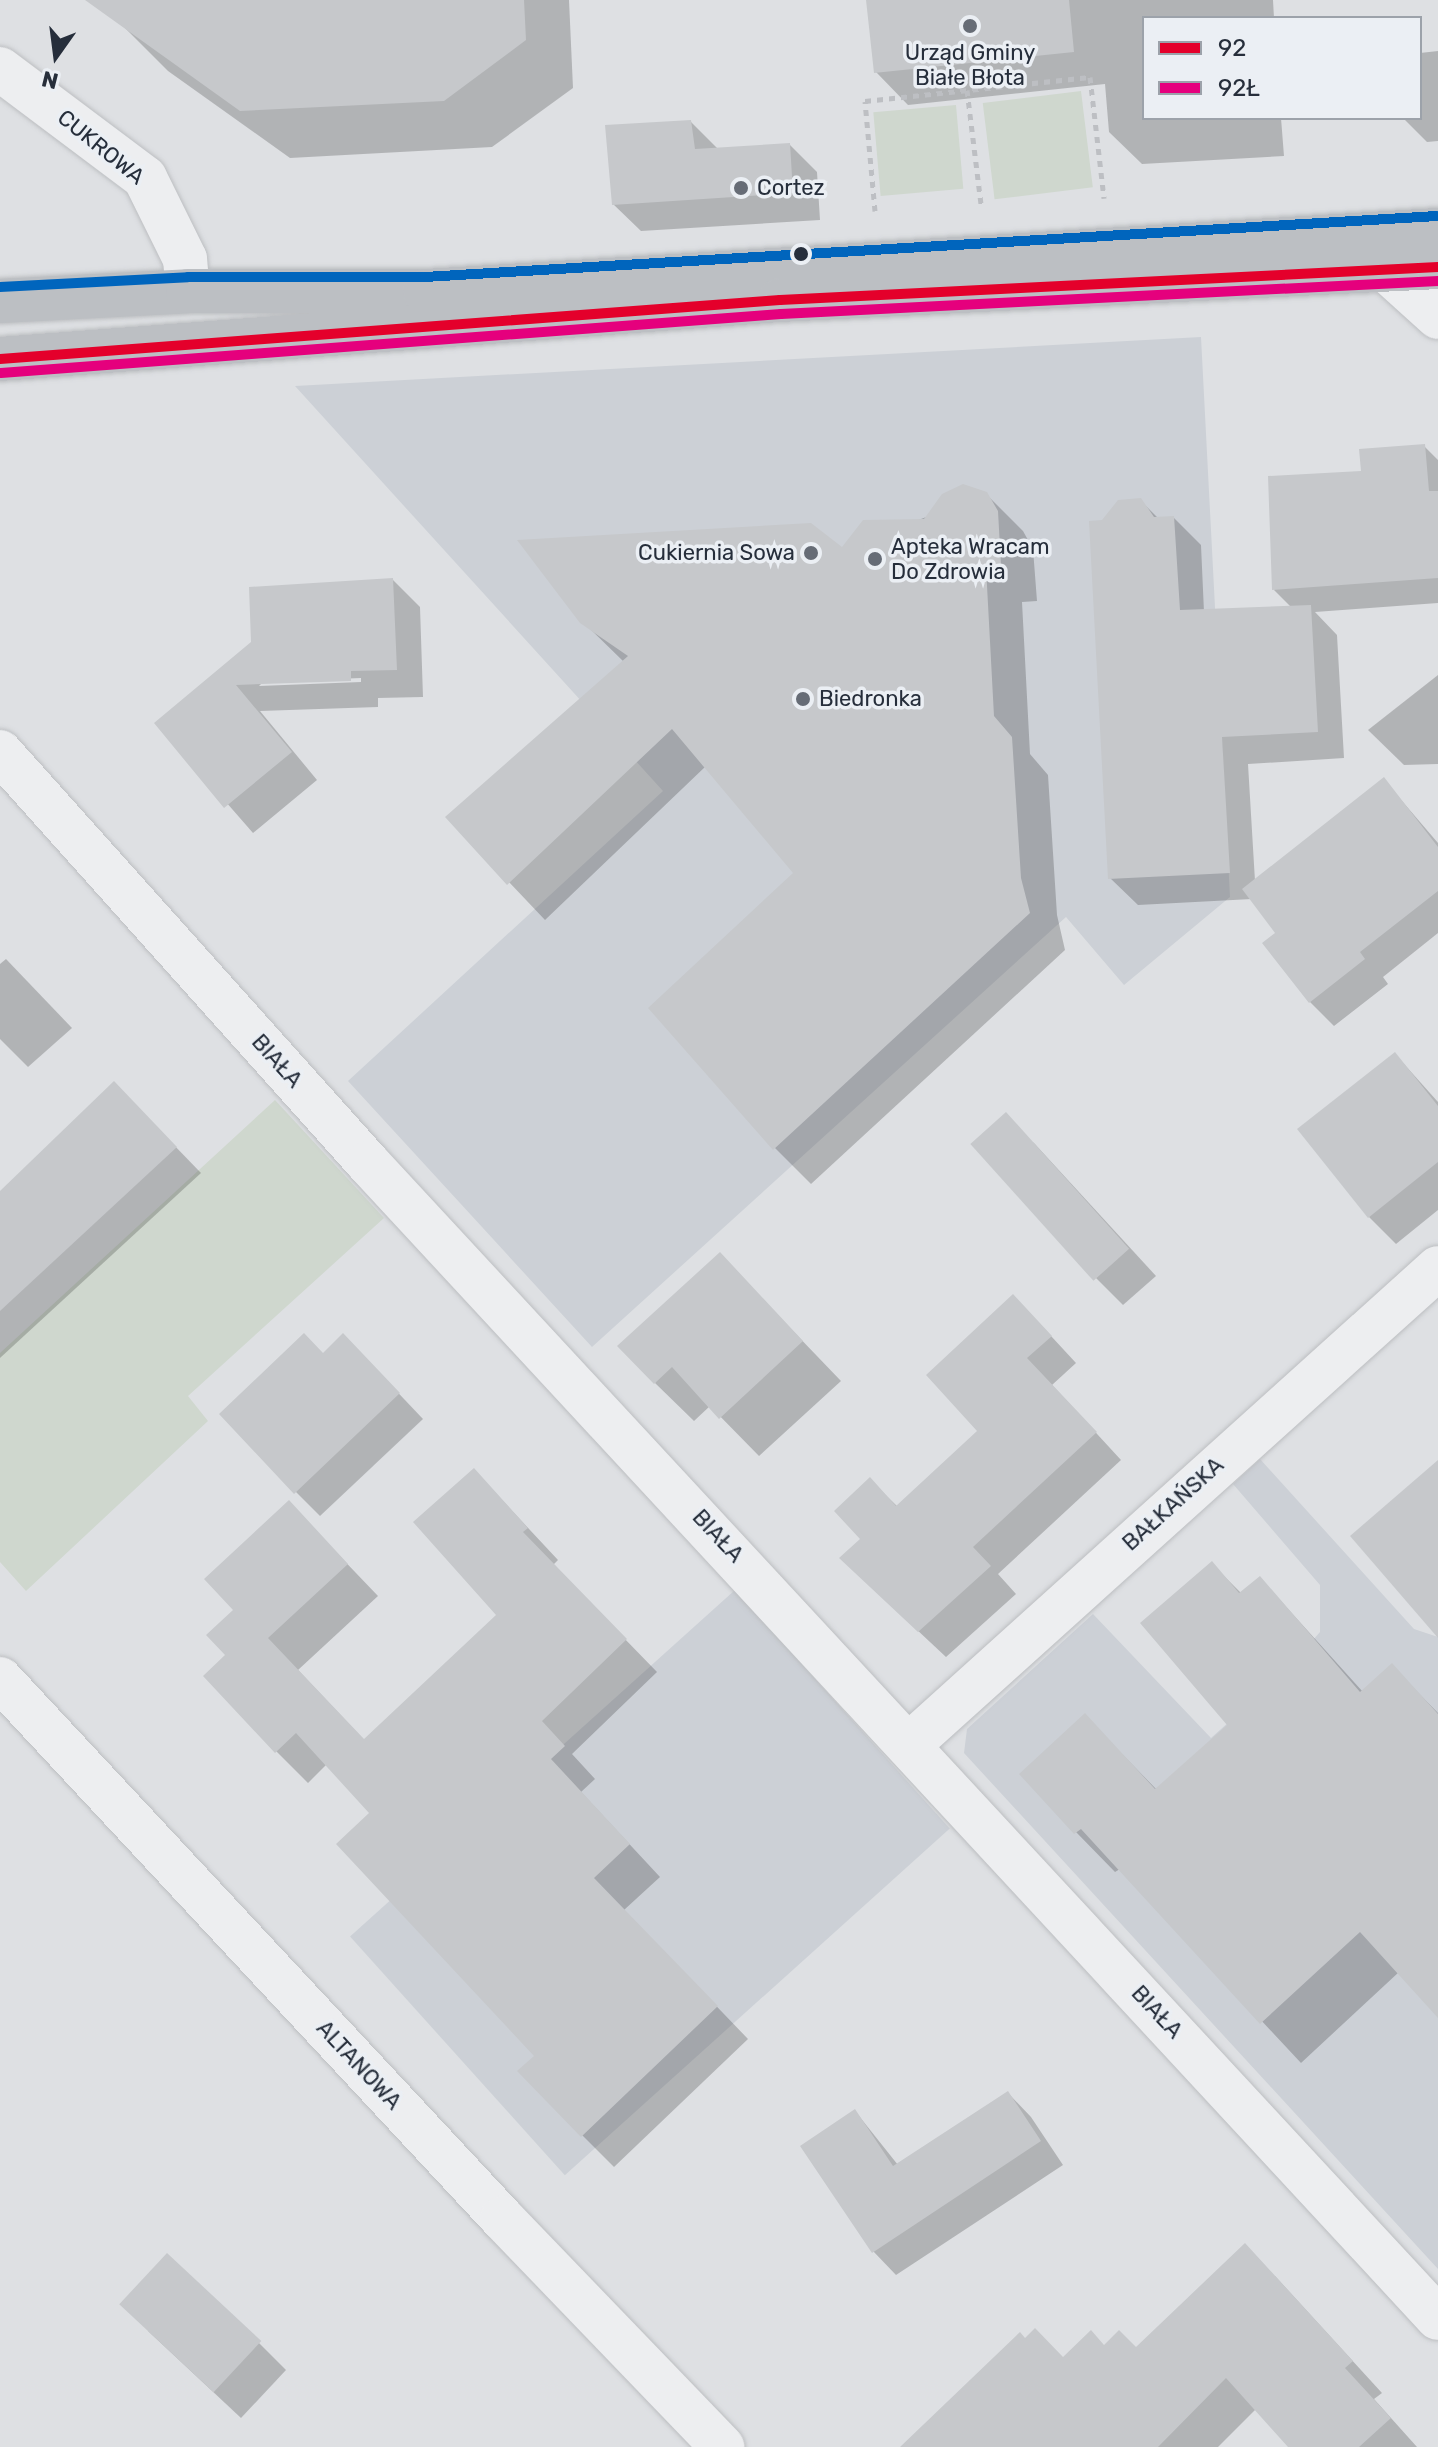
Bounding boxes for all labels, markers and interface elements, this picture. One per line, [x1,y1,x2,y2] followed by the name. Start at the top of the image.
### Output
[16,16,96,96] north arrow
[1142,16,1422,120] legend
[961,17,979,35] marker: Urząd Gminy Białe Błota
[1218,34,1246,62] text: 92
[905,39,1035,90] place label: Urząd Gminy Białe Błota
[39,65,61,95] text: N
[1218,74,1260,102] text: 92Ł
[52,104,150,190] street label: CUKROWA
[757,175,825,201] place label: Cortez
[732,179,750,197] marker: Cortez
[793,246,809,262] unlabelled marker
[891,533,1050,584] place label: Apteka Wracam Do Zdrowia
[638,540,795,566] place label: Cukiernia Sowa
[802,544,820,562] marker: Cukiernia Sowa
[866,550,884,568] marker: Apteka Wracam Do Zdrowia
[819,686,922,712] place label: Biedronka
[794,690,812,708] marker: Biedronka
[246,1029,308,1093] street label: BIAŁA
[1117,1452,1229,1556] street label: BAŁKAŃSKA
[687,1504,749,1568] street label: BIAŁA
[1126,1980,1188,2044] street label: BIAŁA
[311,2015,407,2115] street label: ALTANOWA

